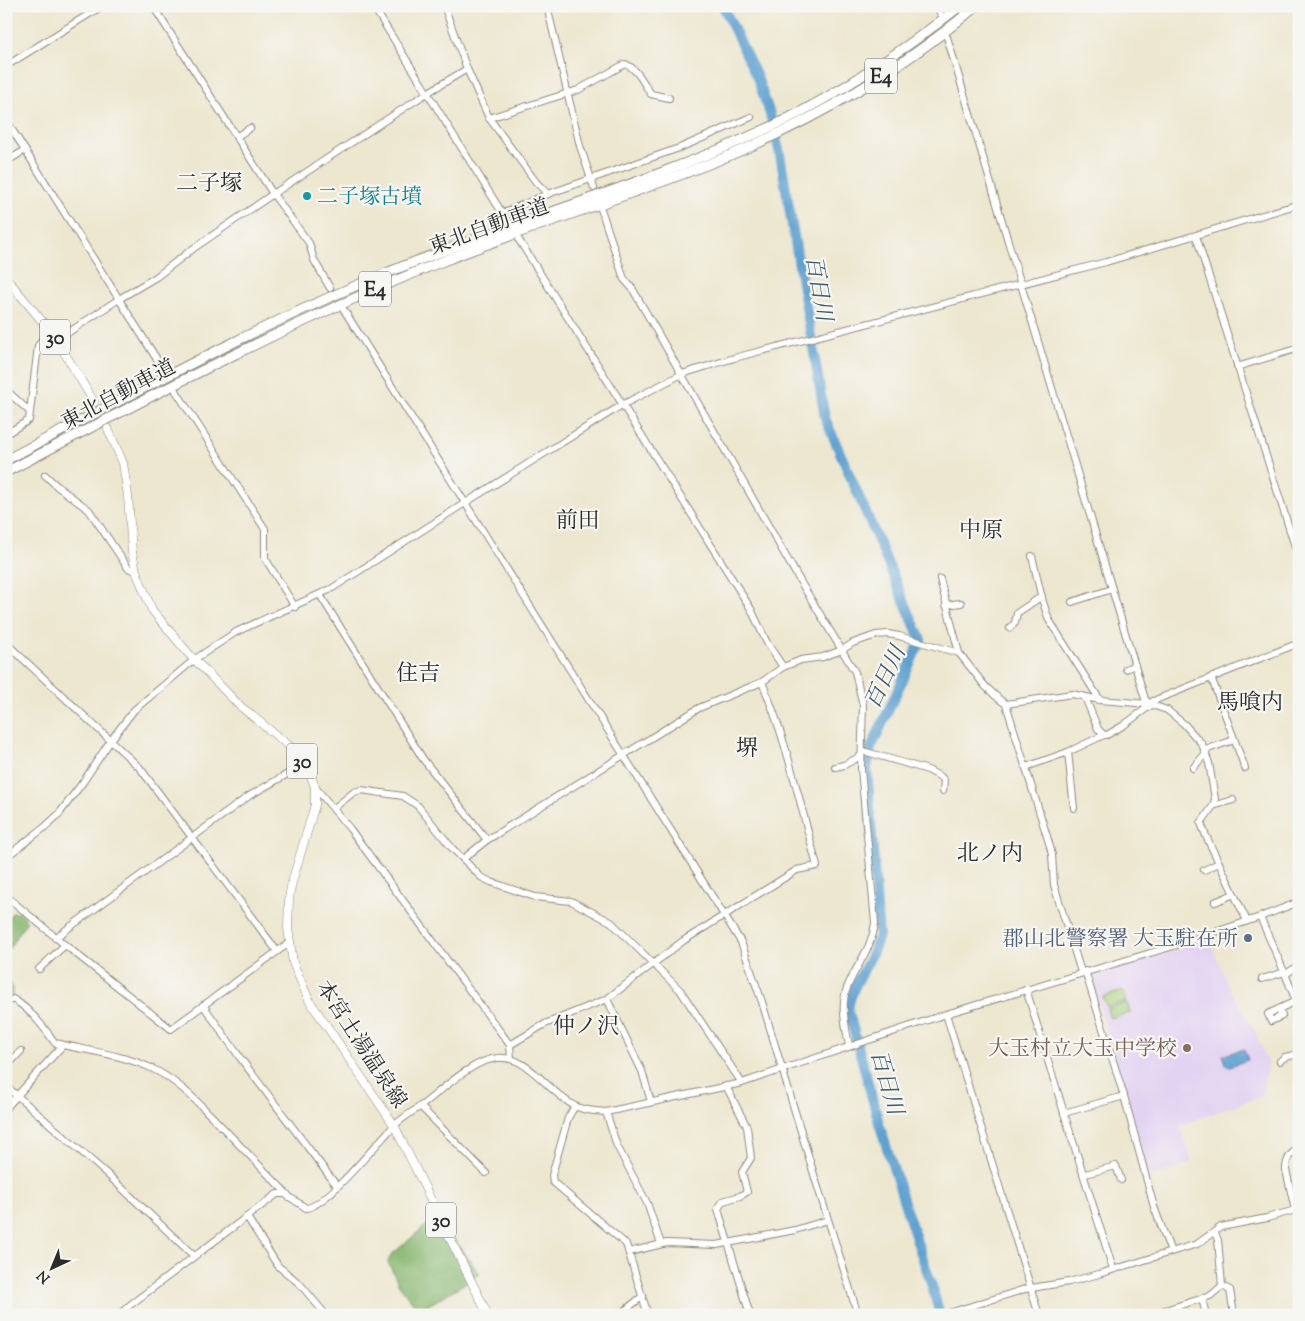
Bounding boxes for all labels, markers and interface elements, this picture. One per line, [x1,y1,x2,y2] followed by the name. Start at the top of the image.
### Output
[865,58,897,94] road number: E4
[176,169,242,201] district label: 二子塚
[317,183,422,213] place label: 二子塚古墳
[301,190,313,202] marker: 二子塚古墳
[425,192,554,264] street label: 東北自動車道
[796,253,839,326] water label: 百日川
[359,272,391,306] road number: E4
[40,320,70,354] road number: 30
[56,353,182,439] street label: 東北自動車道
[556,506,600,538] district label: 前田
[959,516,1003,548] district label: 中原
[858,640,916,715] water label: 百日川
[396,659,440,691] district label: 住吉
[1217,688,1283,720] district label: 馬喰内
[736,734,758,766] district label: 堺
[287,744,317,778] road number: 30
[957,839,1023,871] district label: 北ノ内
[1003,925,1238,955] place label: 郡山北警察署 大玉駐在所
[1242,932,1254,944] marker: 郡山北警察署 大玉駐在所
[308,975,413,1115] street label: 本宮土湯温泉線
[553,1012,619,1044] district label: 仲ノ沢
[988,1035,1177,1065] place label: 大玉村立大玉中学校
[1181,1042,1193,1054] marker: 大玉村立大玉中学校
[861,1047,910,1121] water label: 百日川
[426,1202,456,1238] road number: 30
[28,1244,78,1294] north arrow
[33,1265,55,1287] text: N

